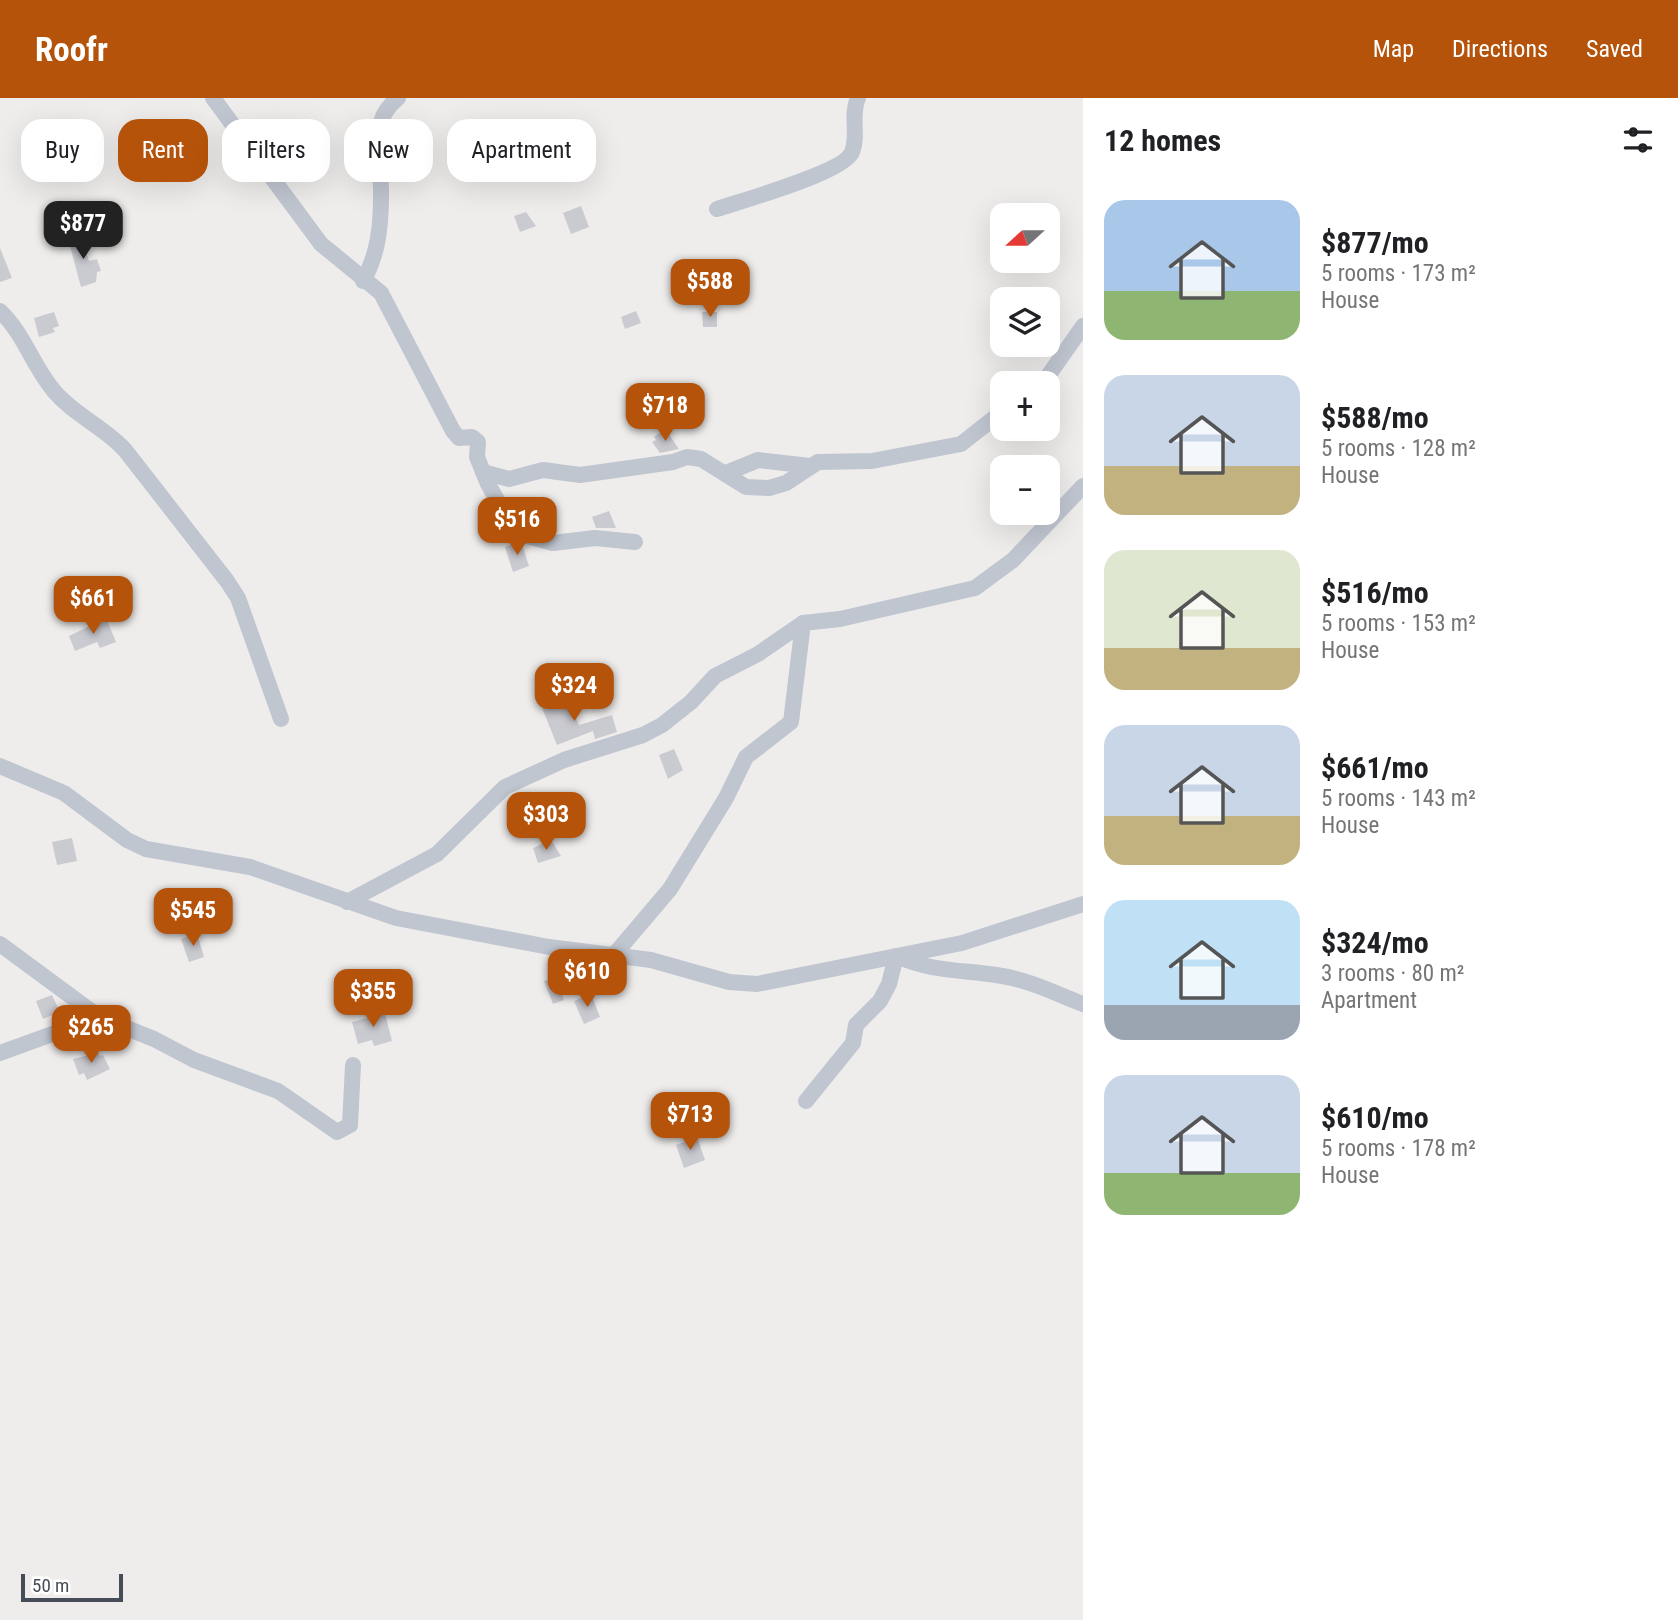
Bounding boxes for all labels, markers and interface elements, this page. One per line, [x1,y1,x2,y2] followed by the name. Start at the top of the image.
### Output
[35,30,108,69] text: Roofr
[1373,35,1414,63] text: Map
[1452,35,1548,63] text: Directions
[1586,35,1643,63] text: Saved
[21,119,104,182] chip: Buy
[118,119,208,182] chip: Rent
[222,119,330,182] chip: Filters
[344,119,433,182] chip: New
[447,119,596,182] chip: Apartment
[1619,121,1657,159] icon: filters
[1104,123,1221,158] text: 12 homes
[42,202,124,261] pin: $877
[990,203,1060,273] north arrow
[990,203,1060,525] map controls
[60,210,106,237] text: $877
[1321,225,1429,260] text: $877/mo
[1160,228,1244,312] icon: home
[669,260,751,319] pin: $588
[1321,260,1476,287] text: 5 rooms · 173 m²
[687,268,733,295] text: $588
[990,287,1060,357] button: layers
[1321,287,1379,314] text: House
[990,371,1060,441] button: +
[624,384,706,443] pin: $718
[642,392,688,419] text: $718
[1321,400,1429,435] text: $588/mo
[1160,403,1244,487] icon: home
[1321,435,1476,462] text: 5 rooms · 128 m²
[990,455,1060,525] button: −
[1321,462,1379,489] text: House
[476,498,558,557] pin: $516
[494,506,540,533] text: $516
[1321,575,1429,610] text: $516/mo
[52,576,134,636] pin: $661
[1160,578,1244,662] icon: home
[70,585,116,612] text: $661
[1321,610,1476,637] text: 5 rooms · 153 m²
[1321,637,1379,664] text: House
[533,664,615,723] pin: $324
[551,672,597,699] text: $324
[1321,750,1429,785] text: $661/mo
[1160,753,1244,837] icon: home
[1321,785,1476,812] text: 5 rooms · 143 m²
[505,792,587,852] pin: $303
[523,801,569,828] text: $303
[1321,812,1379,839] text: House
[152,888,234,948] pin: $545
[170,897,216,924] text: $545
[1321,925,1429,960] text: $324/mo
[1160,928,1244,1012] icon: home
[546,950,628,1009] pin: $610
[564,958,610,985] text: $610
[1321,960,1464,987] text: 3 rooms · 80 m²
[332,970,414,1029] pin: $355
[350,978,396,1005] text: $355
[1321,987,1417,1014] text: Apartment
[50,1006,132,1065] pin: $265
[68,1014,114,1041] text: $265
[649,1093,731,1152] pin: $713
[1321,1100,1429,1135] text: $610/mo
[667,1101,713,1128] text: $713
[1160,1103,1244,1187] icon: home
[1321,1135,1476,1162] text: 5 rooms · 178 m²
[1321,1162,1379,1189] text: House
[21,1571,122,1603] scale bar
[32,1574,69,1597] text: 50 m

